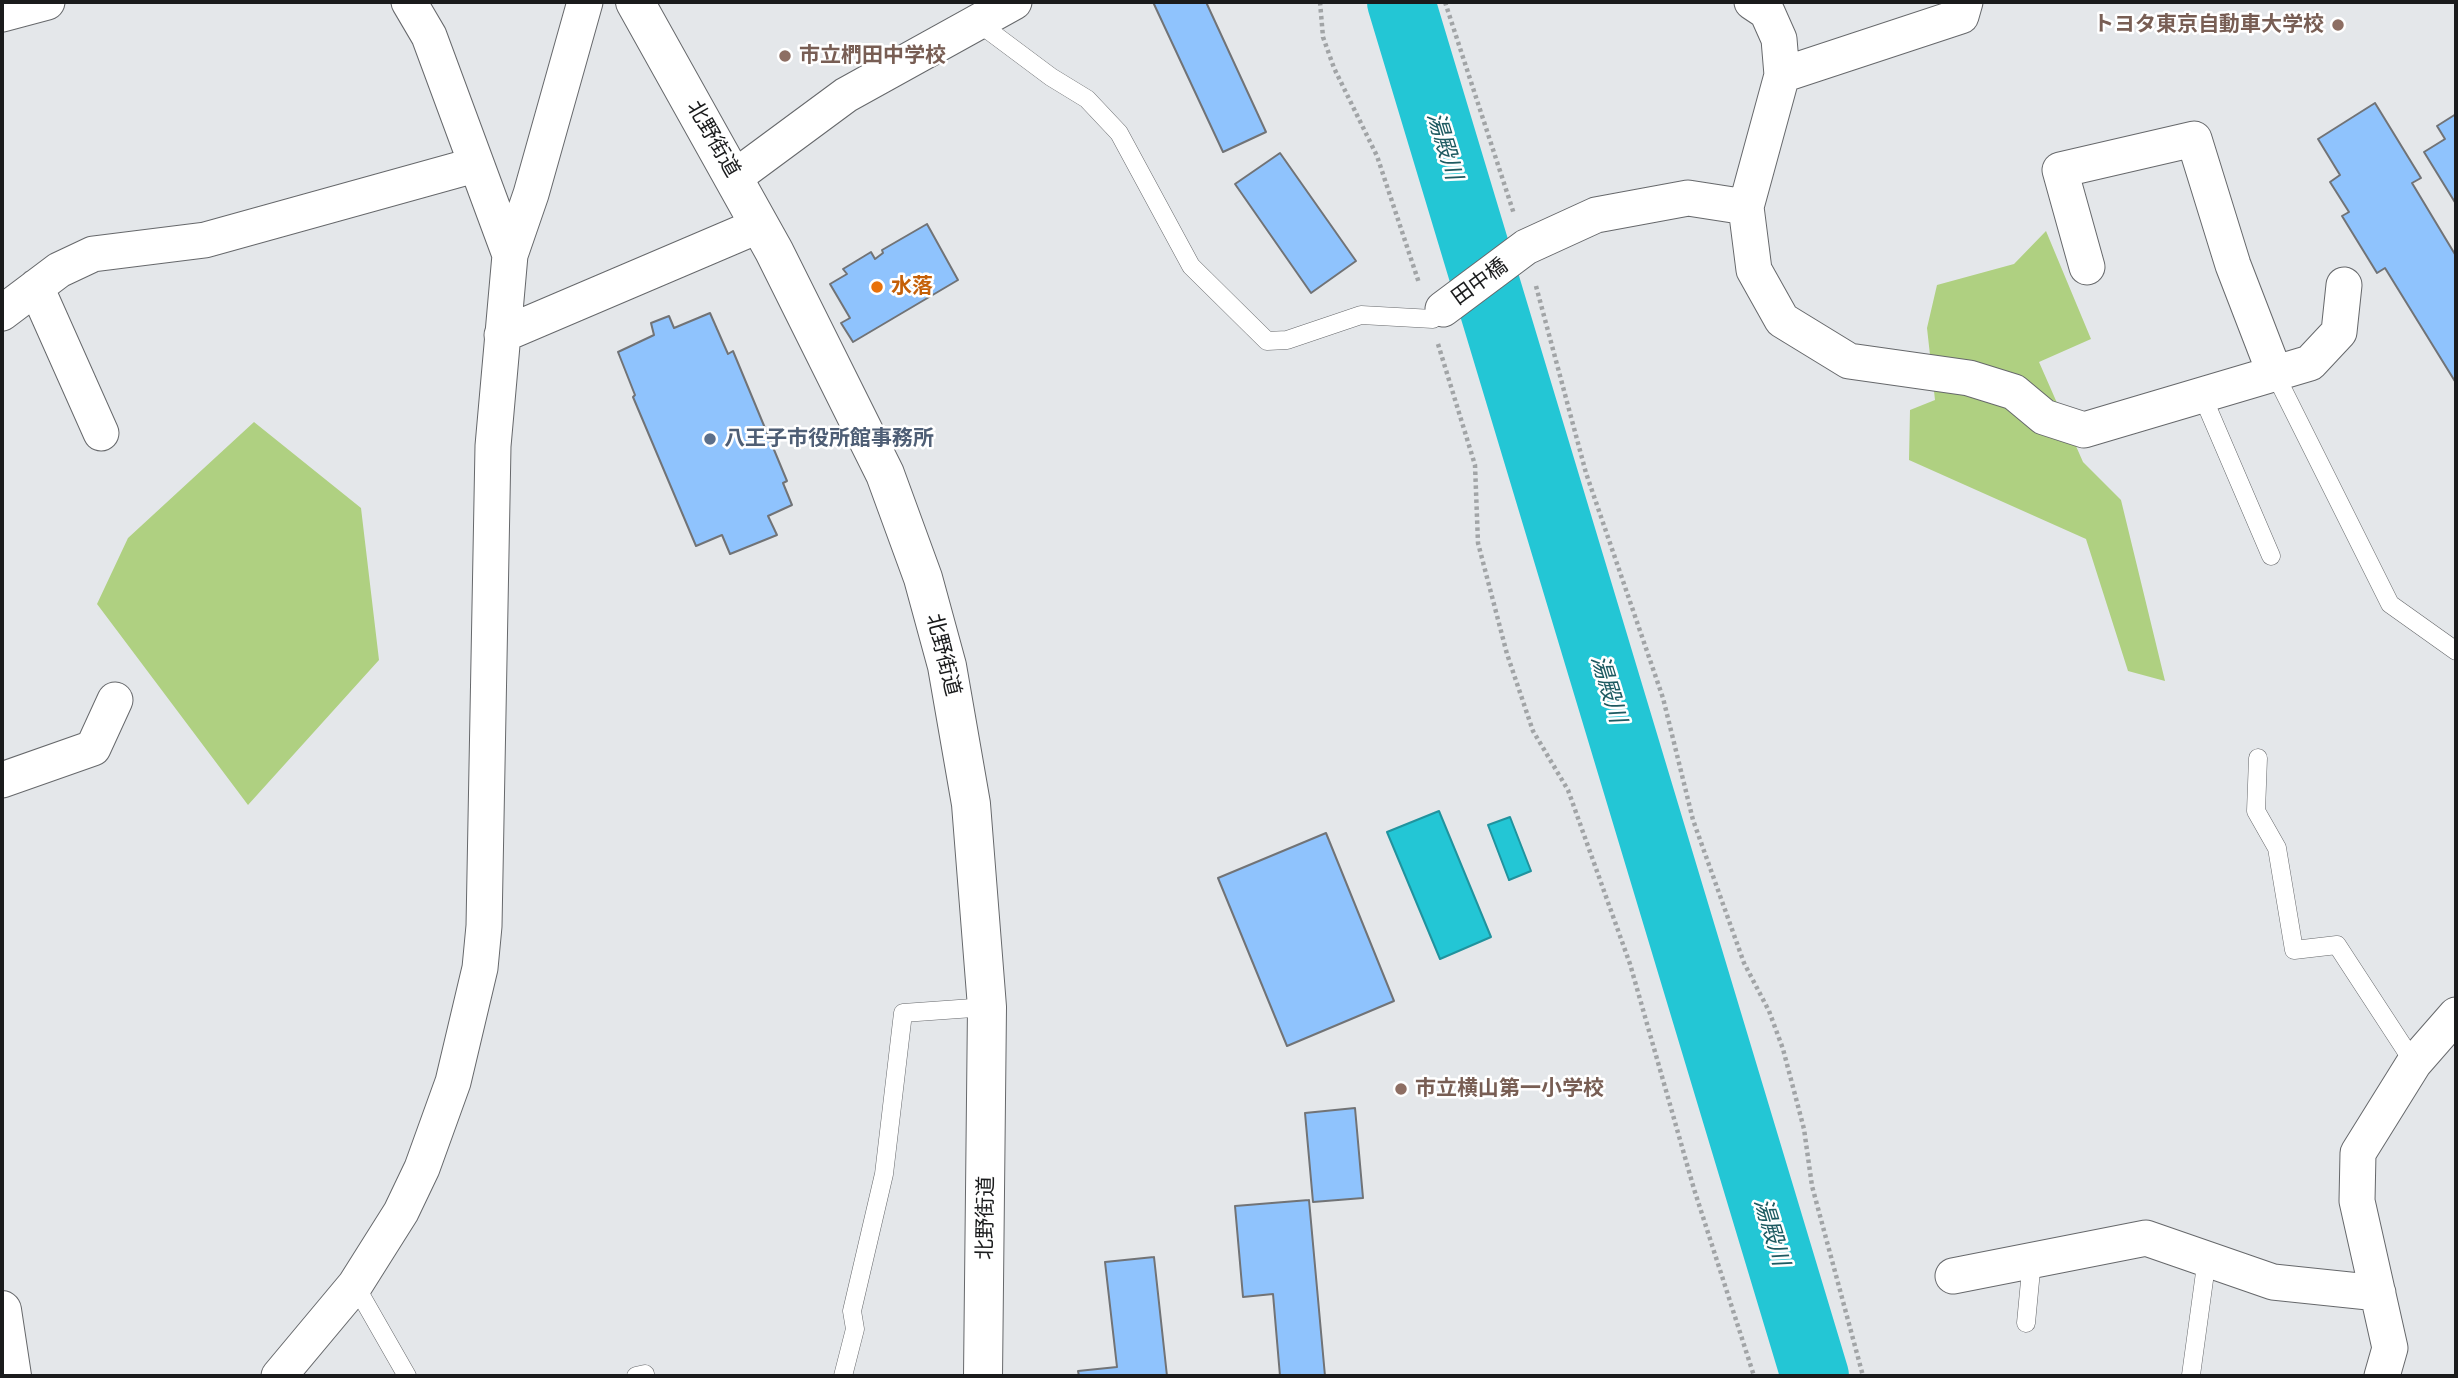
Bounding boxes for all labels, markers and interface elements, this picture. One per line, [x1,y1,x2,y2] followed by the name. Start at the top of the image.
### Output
[2093,12,2324,38] place label: トヨタ東京自動車大学校
[2330,17,2346,33] marker: トヨタ東京自動車大学校
[799,43,946,69] place label: 市立椚田中学校
[777,48,793,64] marker: 市立椚田中学校
[681,96,745,182] street label: 北野街道
[1421,109,1467,183] water label: 湯殿川
[1447,253,1513,311] street label: 田中橋
[891,274,933,300] place label: 水落
[869,279,885,295] marker: 水落
[724,426,934,452] place label: 八王子市役所館事務所
[702,431,718,447] marker: 八王子市役所館事務所
[921,611,965,699] street label: 北野街道
[1585,652,1631,726] water label: 湯殿川
[1415,1076,1604,1102] place label: 市立横山第一小学校
[1393,1081,1409,1097] marker: 市立横山第一小学校
[973,1176,999,1260] street label: 北野街道
[1748,1195,1794,1269] water label: 湯殿川

